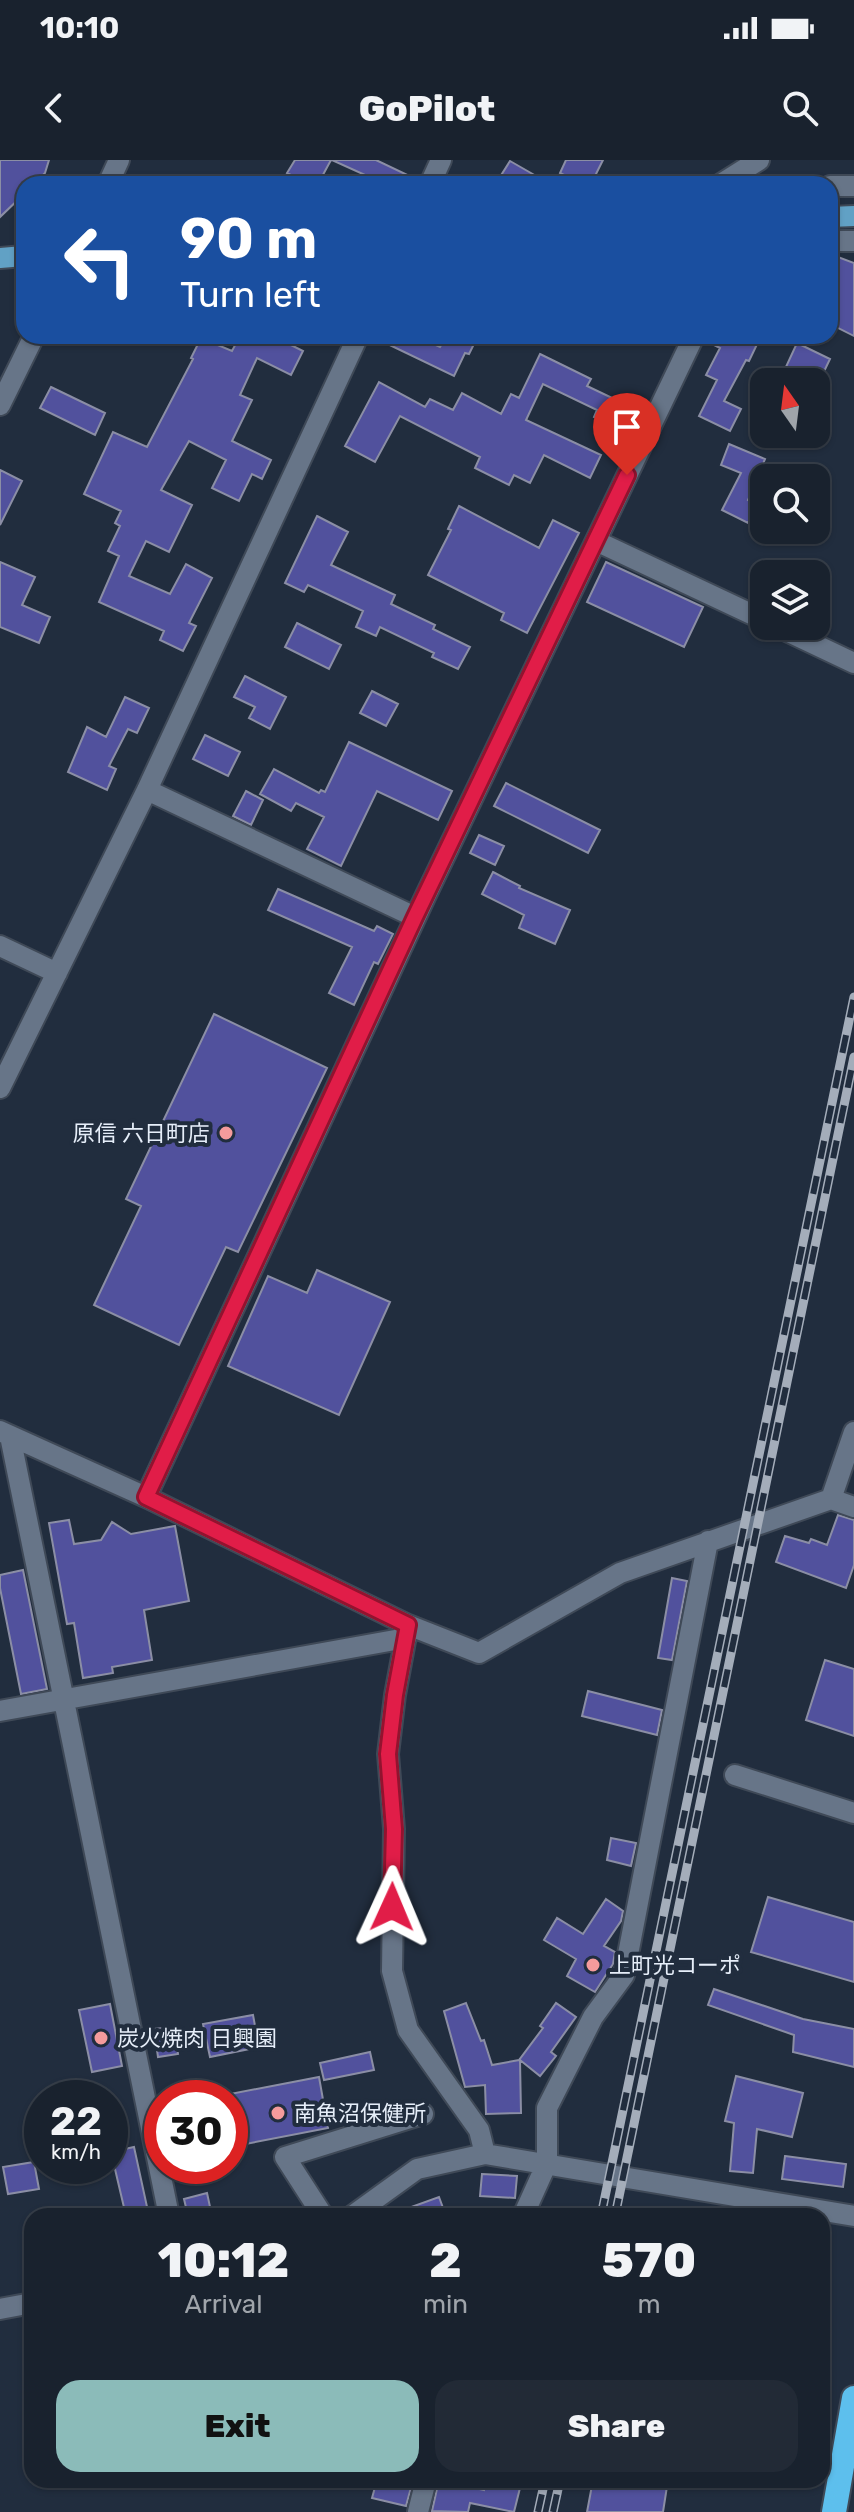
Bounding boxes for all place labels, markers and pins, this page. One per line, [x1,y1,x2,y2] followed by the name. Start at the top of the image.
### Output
[593,393,661,475] pin
[73,1120,210,1147] place label: 原信 六日町店
[217,1124,235,1142] marker: 原信 六日町店
[609,1952,741,1979] place label: 上町光コーポ
[584,1956,602,1974] marker: 上町光コーポ
[117,2025,276,2052] place label: 炭火焼肉 日興園
[92,2029,110,2047] marker: 炭火焼肉 日興園
[294,2100,426,2127] place label: 南魚沼保健所
[269,2104,287,2122] marker: 南魚沼保健所

